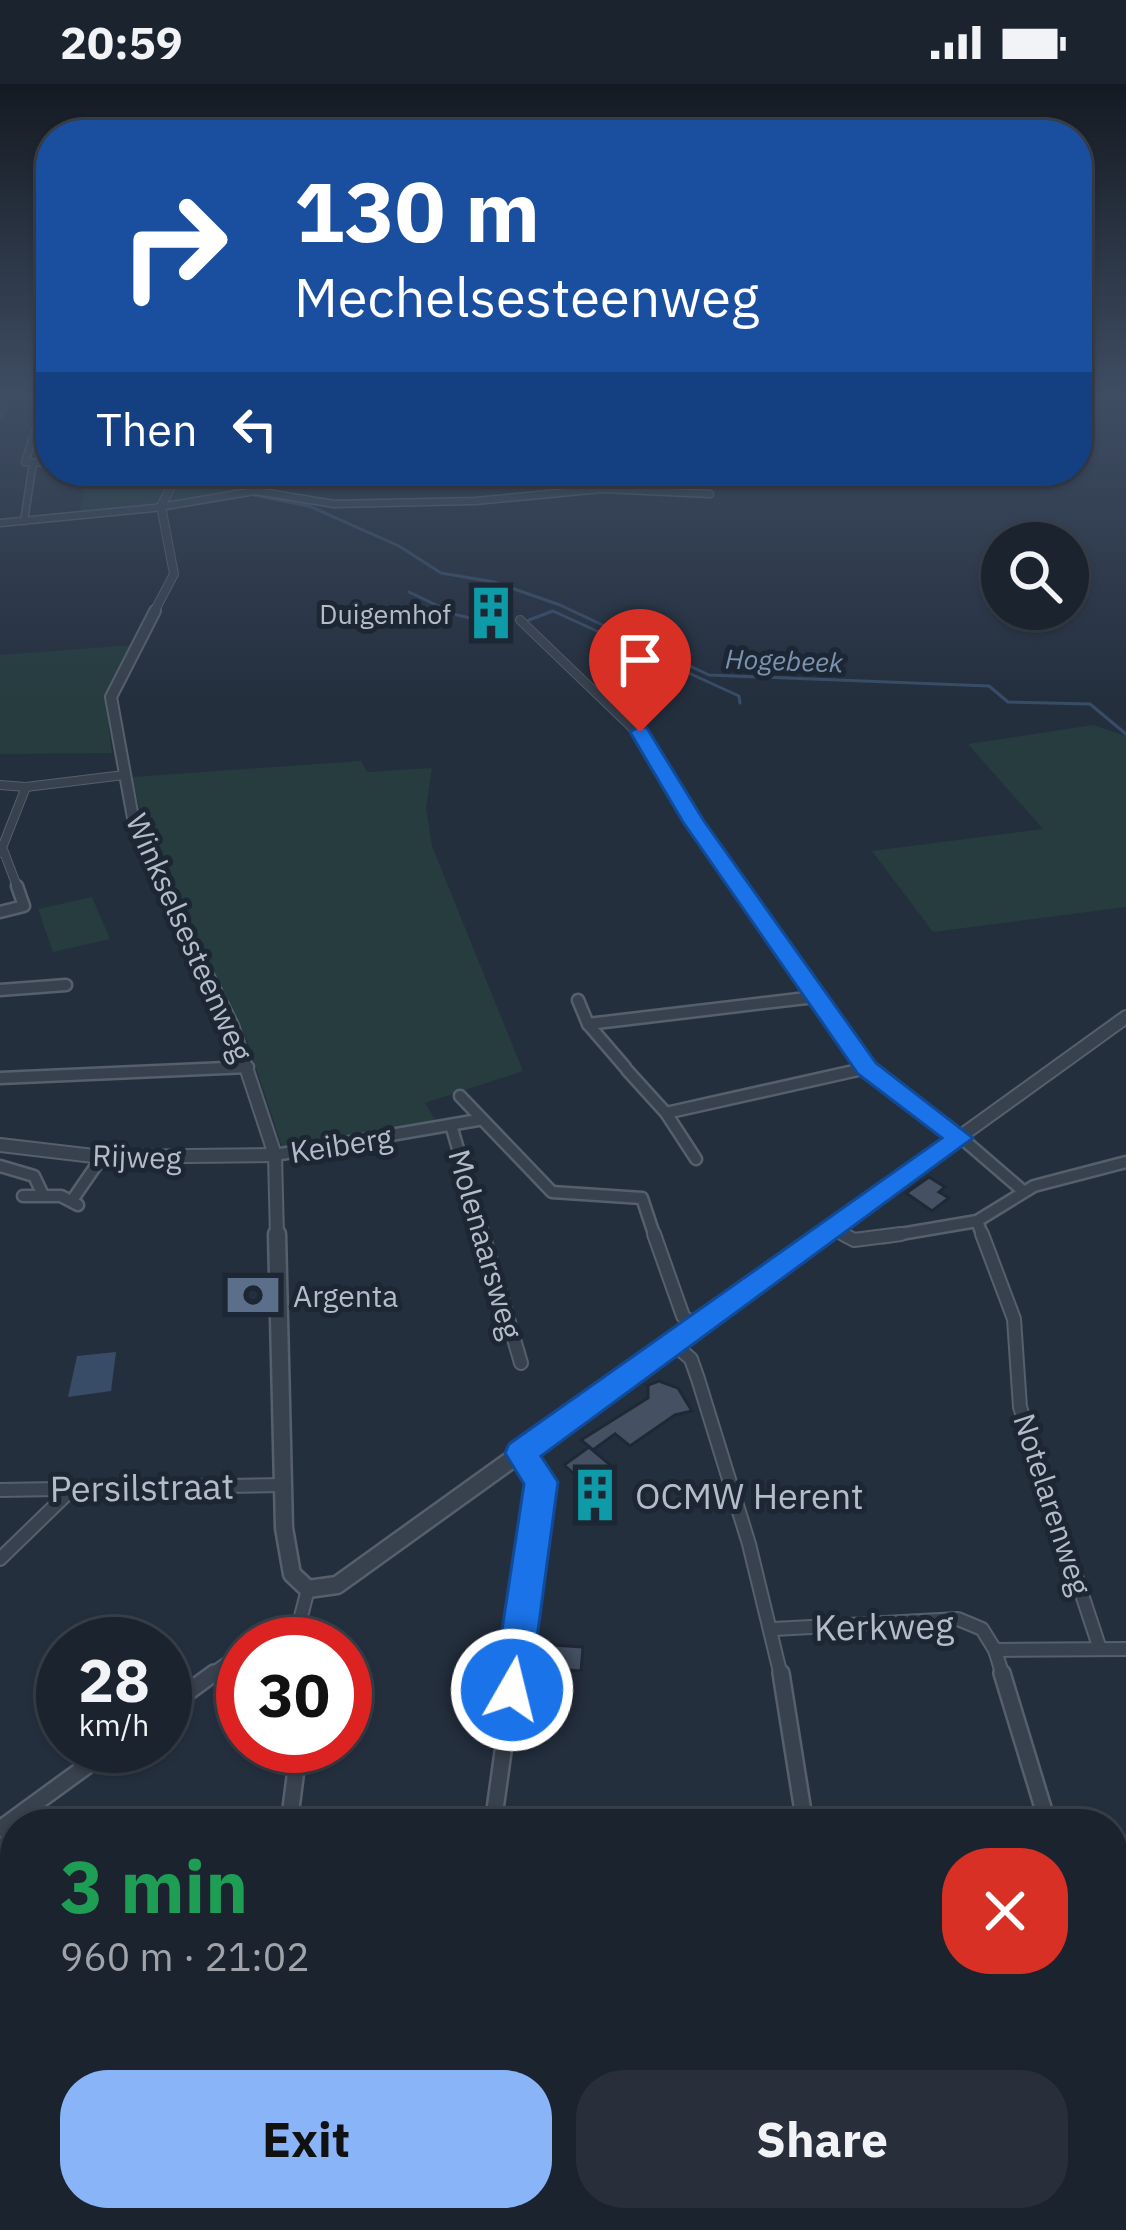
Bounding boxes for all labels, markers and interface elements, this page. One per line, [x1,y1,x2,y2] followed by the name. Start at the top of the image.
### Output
[60,13,183,71] text: 20:59
[294,156,540,265] text: 130 m
[96,168,252,324] icon: right
[294,262,759,332] text: Mechelsesteenweg
[222,396,288,462] icon: left
[96,400,198,458] text: Then
[981,522,1089,630] map controls
[981,522,1089,630] button: search
[462,584,520,642] building icon: Duigemhof
[319,596,451,631] place label: Duigemhof
[589,609,691,732] pin
[607,627,673,693] icon: arrive
[724,640,844,680] water label: Hogebeek
[118,807,262,1067] street label: Winkselsesteenweg
[287,1117,395,1171] street label: Keiberg
[92,1135,183,1177] street label: Rijweg
[440,1145,532,1343] street label: Molenaarsweg
[224,1266,282,1324] bank icon: Argenta
[293,1276,398,1315] place label: Argenta
[1005,1408,1101,1600] street label: Notelarenweg
[49,1462,235,1512] street label: Persilstraat
[566,1466,624,1524] building icon: OCMW Herent
[635,1472,864,1519] place label: OCMW Herent
[814,1601,954,1651] street label: Kerkweg
[216,1617,372,1773] speed limit sign: 30
[449,1627,575,1753] position arrow
[78,1640,150,1719] text: 28
[79,1705,149,1744] text: km/h
[60,1839,248,1933] text: 3 min
[942,1848,1068,1974] button: close
[60,1931,310,1982] text: 960 m · 21:02
[60,2070,552,2208] button: Exit
[576,2070,1068,2208] button: Share

